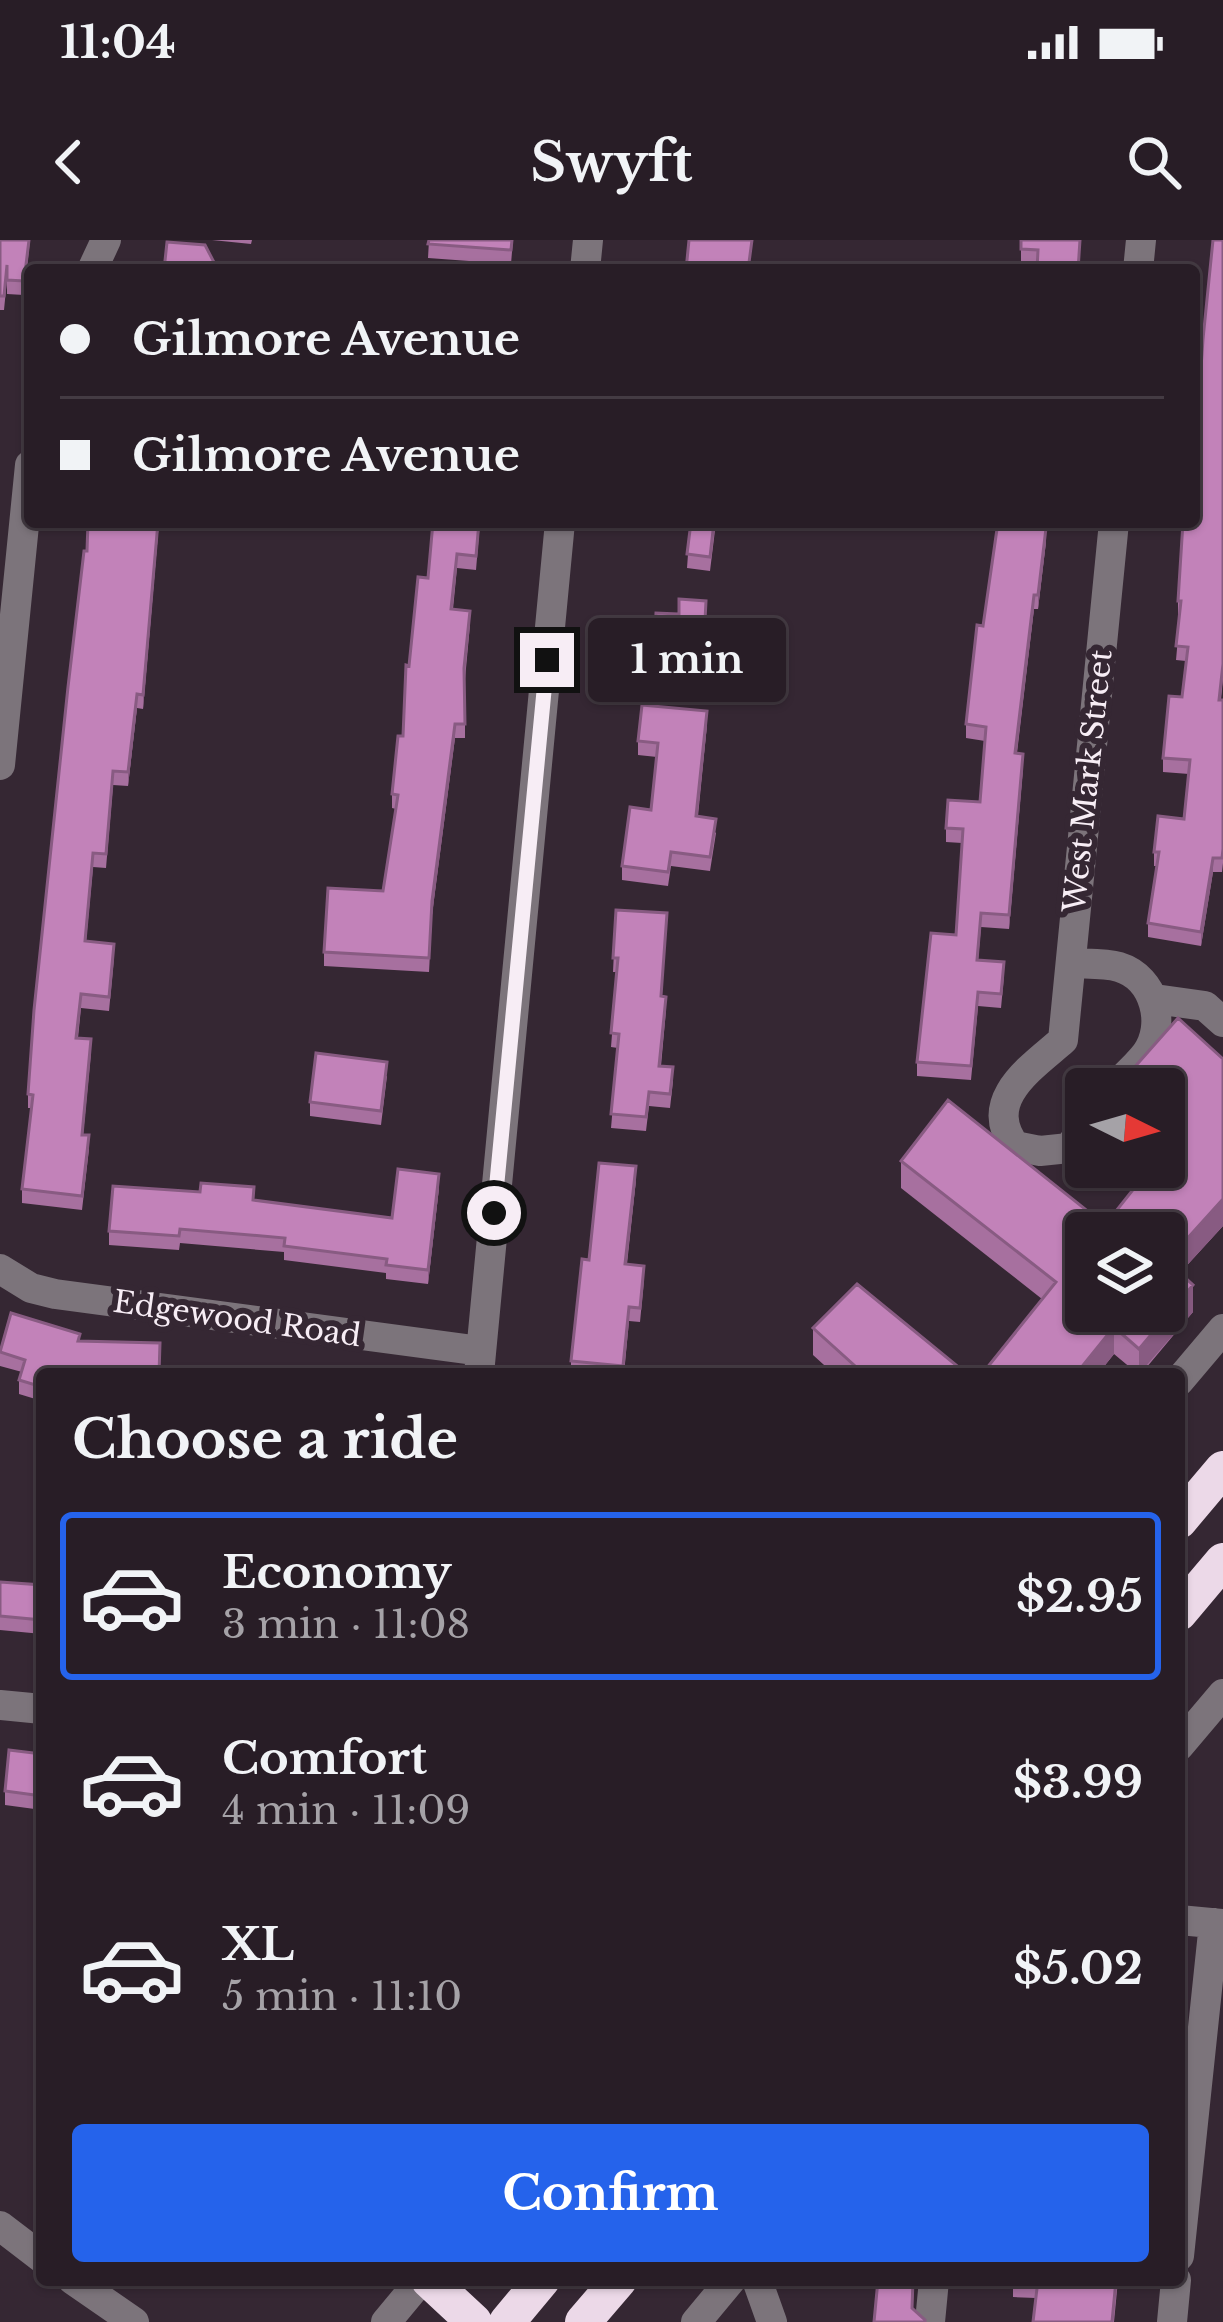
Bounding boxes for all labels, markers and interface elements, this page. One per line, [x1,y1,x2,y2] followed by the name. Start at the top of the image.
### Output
[60,14,176,70] text: 11:04
[36,129,102,195] icon: back
[530,129,693,196] text: Swyft
[1121,129,1187,195] icon: search
[132,311,520,367] text: Gilmore Avenue
[132,427,520,483] text: Gilmore Avenue
[589,618,787,702] callout: 1 min
[520,633,574,687] route end
[631,635,743,684] text: 1 min
[1055,647,1120,915] street label: West Mark Street
[1065,1068,1185,1188] north arrow
[1065,1068,1185,1332] map controls
[467,1186,521,1240] route start
[1065,1212,1185,1332] button: layers
[111,1283,363,1354] street label: Edgewood Road
[72,1406,458,1473] text: Choose a ride
[78,1542,186,1650] icon: car
[222,1544,452,1600] text: Economy
[1016,1568,1143,1624] text: $2.95
[222,1600,470,1649] text: 3 min · 11:08
[78,1728,186,1836] icon: car
[222,1730,427,1786] text: Comfort
[1013,1754,1143,1810] text: $3.99
[222,1786,470,1835] text: 4 min · 11:09
[78,1914,186,2022] icon: car
[222,1916,294,1972] text: XL
[1013,1940,1143,1996] text: $5.02
[222,1972,462,2021] text: 5 min · 11:10
[72,2124,1149,2262] button: Confirm

